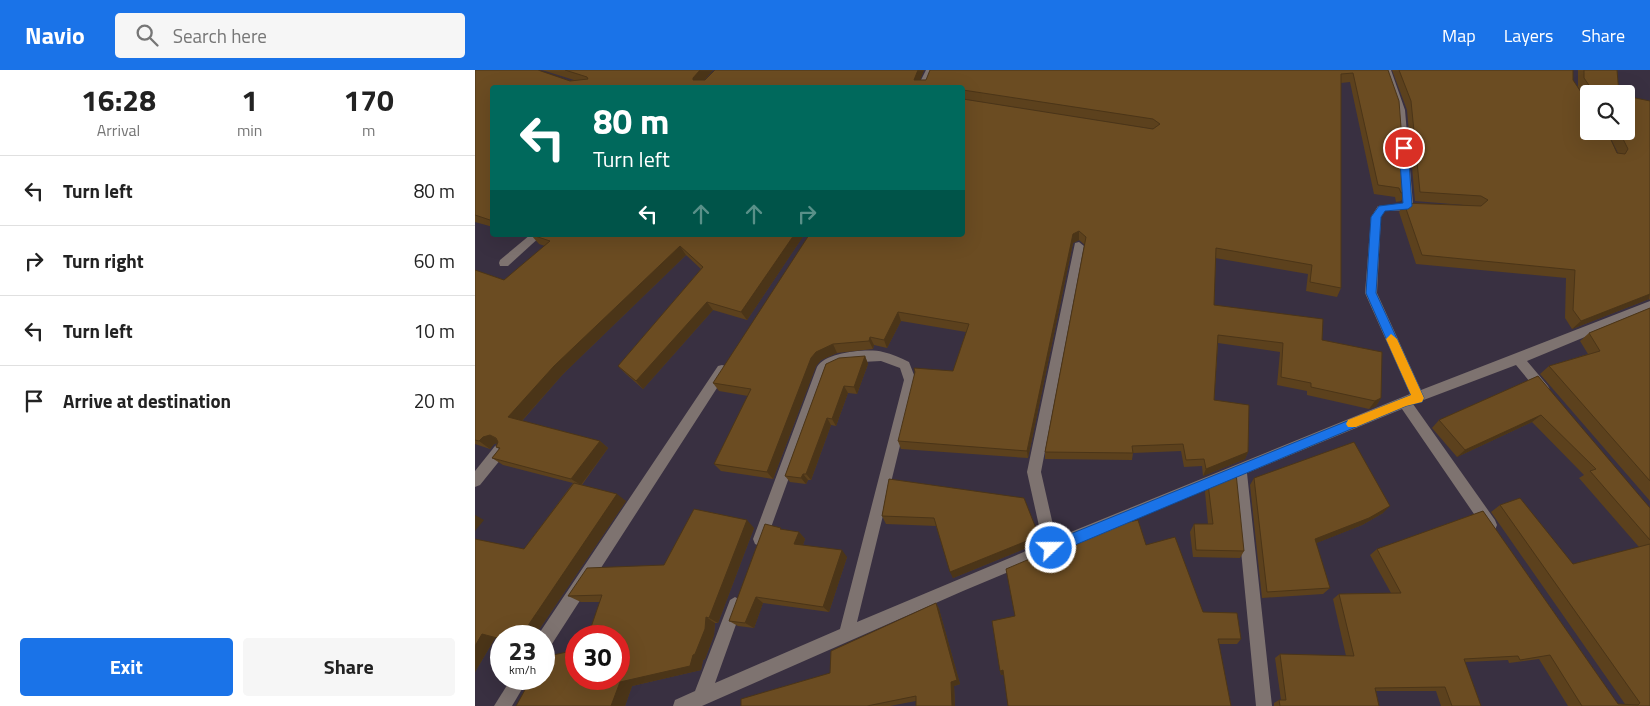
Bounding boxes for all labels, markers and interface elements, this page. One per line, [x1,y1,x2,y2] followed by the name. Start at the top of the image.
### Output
[115,13,465,58] search box
[25,17,85,53] text: Navio
[133,21,161,49] icon: search
[173,21,267,50] text: Search here
[1442,22,1476,49] text: Map
[1504,22,1553,49] text: Layers
[1581,22,1625,49] text: Share
[81,77,156,123] text: 16:28
[241,77,258,123] text: 1
[344,77,394,123] text: 170
[1580,85,1635,140] map controls
[1580,85,1635,140] button: search
[593,94,669,148] text: 80 m
[510,105,575,170] icon: left
[97,118,140,142] text: Arrival
[237,118,262,142] text: min
[362,118,375,142] text: m
[1383,127,1425,169] pin
[1390,134,1418,162] icon: arrive
[593,142,670,176] text: Turn left
[63,176,133,205] text: Turn left
[414,176,455,205] text: 80 m
[20,177,48,205] icon: left
[634,200,662,228] icon: left
[687,200,715,228] icon: ahead
[740,200,768,228] icon: ahead
[793,200,821,228] icon: right
[63,246,144,275] text: Turn right
[414,246,455,275] text: 60 m
[20,247,48,275] icon: right
[63,316,133,345] text: Turn left
[414,316,455,345] text: 10 m
[20,317,48,345] icon: left
[63,386,231,415] text: Arrive at destination
[414,386,455,415] text: 20 m
[20,387,48,415] icon: arrive
[1024,521,1076,573] position arrow
[565,625,630,690] speed limit sign: 30
[508,632,537,670] text: 23
[20,638,233,696] button: Exit
[243,638,455,696] button: Share
[509,660,536,679] text: km/h

